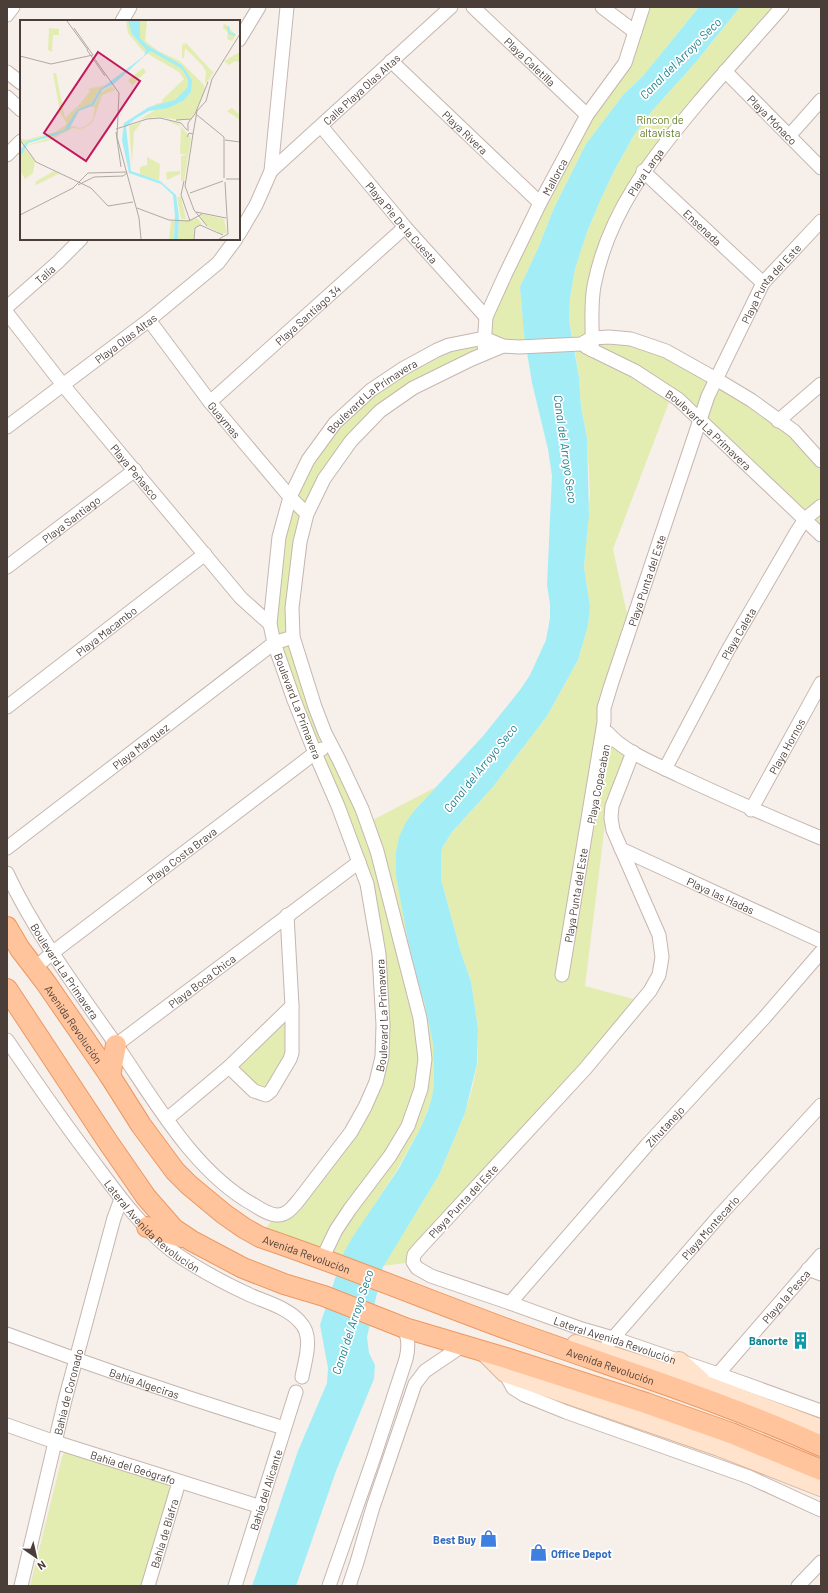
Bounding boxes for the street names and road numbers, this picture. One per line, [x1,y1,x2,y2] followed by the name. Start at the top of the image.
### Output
[502,34,559,89] street label: Playa Caletilla
[320,51,402,127] street label: Calle Playa Olas Altas
[746,92,800,147] street label: Playa Mónaco
[440,108,491,157] street label: Playa Rivera
[624,146,666,198] street label: Playa Larga
[539,156,569,197] street label: Mallorca
[364,179,441,266] street label: Playa Pie De la Cuesta
[681,206,725,248] street label: Ensenada
[738,241,803,325] street label: Playa Punta del Este
[32,262,57,286] street label: Talía
[272,282,343,347] street label: Playa Santiago 34
[92,310,159,365] street label: Playa Olas Altas
[323,356,419,435] street label: Boulevard La Primavera
[663,386,755,472] street label: Boulevard La Primavera
[206,399,244,440] street label: Guaymas
[108,441,162,502] street label: Playa Peñasco
[39,492,102,545] street label: Playa Santiago
[625,533,668,628] street label: Playa Punta del Este
[73,603,139,658] street label: Playa Macambo
[718,605,758,661] street label: Playa Caleta
[272,651,324,761] street label: Boulevard La Primavera
[766,716,807,776] street label: Playa Hornos
[110,720,171,771] street label: Playa Marquez
[584,743,612,825] street label: Playa Copacaban
[144,824,219,885] street label: Playa Costa Brava
[561,847,590,943] street label: Playa Punta del Este
[685,874,757,916] street label: Playa las Hadas
[29,920,102,1021] street label: Boulevard La Primavera
[165,951,238,1010] street label: Playa Boca Chica
[372,959,390,1073] street label: Boulevard La Primavera
[43,982,106,1066] street label: Avenida Revolución
[643,1103,687,1149] street label: Zihutanejo
[426,1161,501,1240] street label: Playa Punta del Este
[102,1177,203,1274] street label: Lateral Avenida Revolución
[678,1192,741,1262] street label: Playa Montecarlo
[261,1232,352,1275] street label: Avenida Revolución
[759,1267,812,1326] street label: Playa la Pesca
[552,1313,678,1367] street label: Lateral Avenida Revolución
[565,1343,657,1387] street label: Avenida Revolución
[50,1347,85,1436] street label: Bahía de Coronado
[108,1365,181,1401] street label: Bahía Algeciras
[89,1447,177,1486] street label: Bahía del Geógrafo
[246,1447,284,1532] street label: Bahía del Alicante
[147,1497,180,1569] street label: Bahía de Biafra

